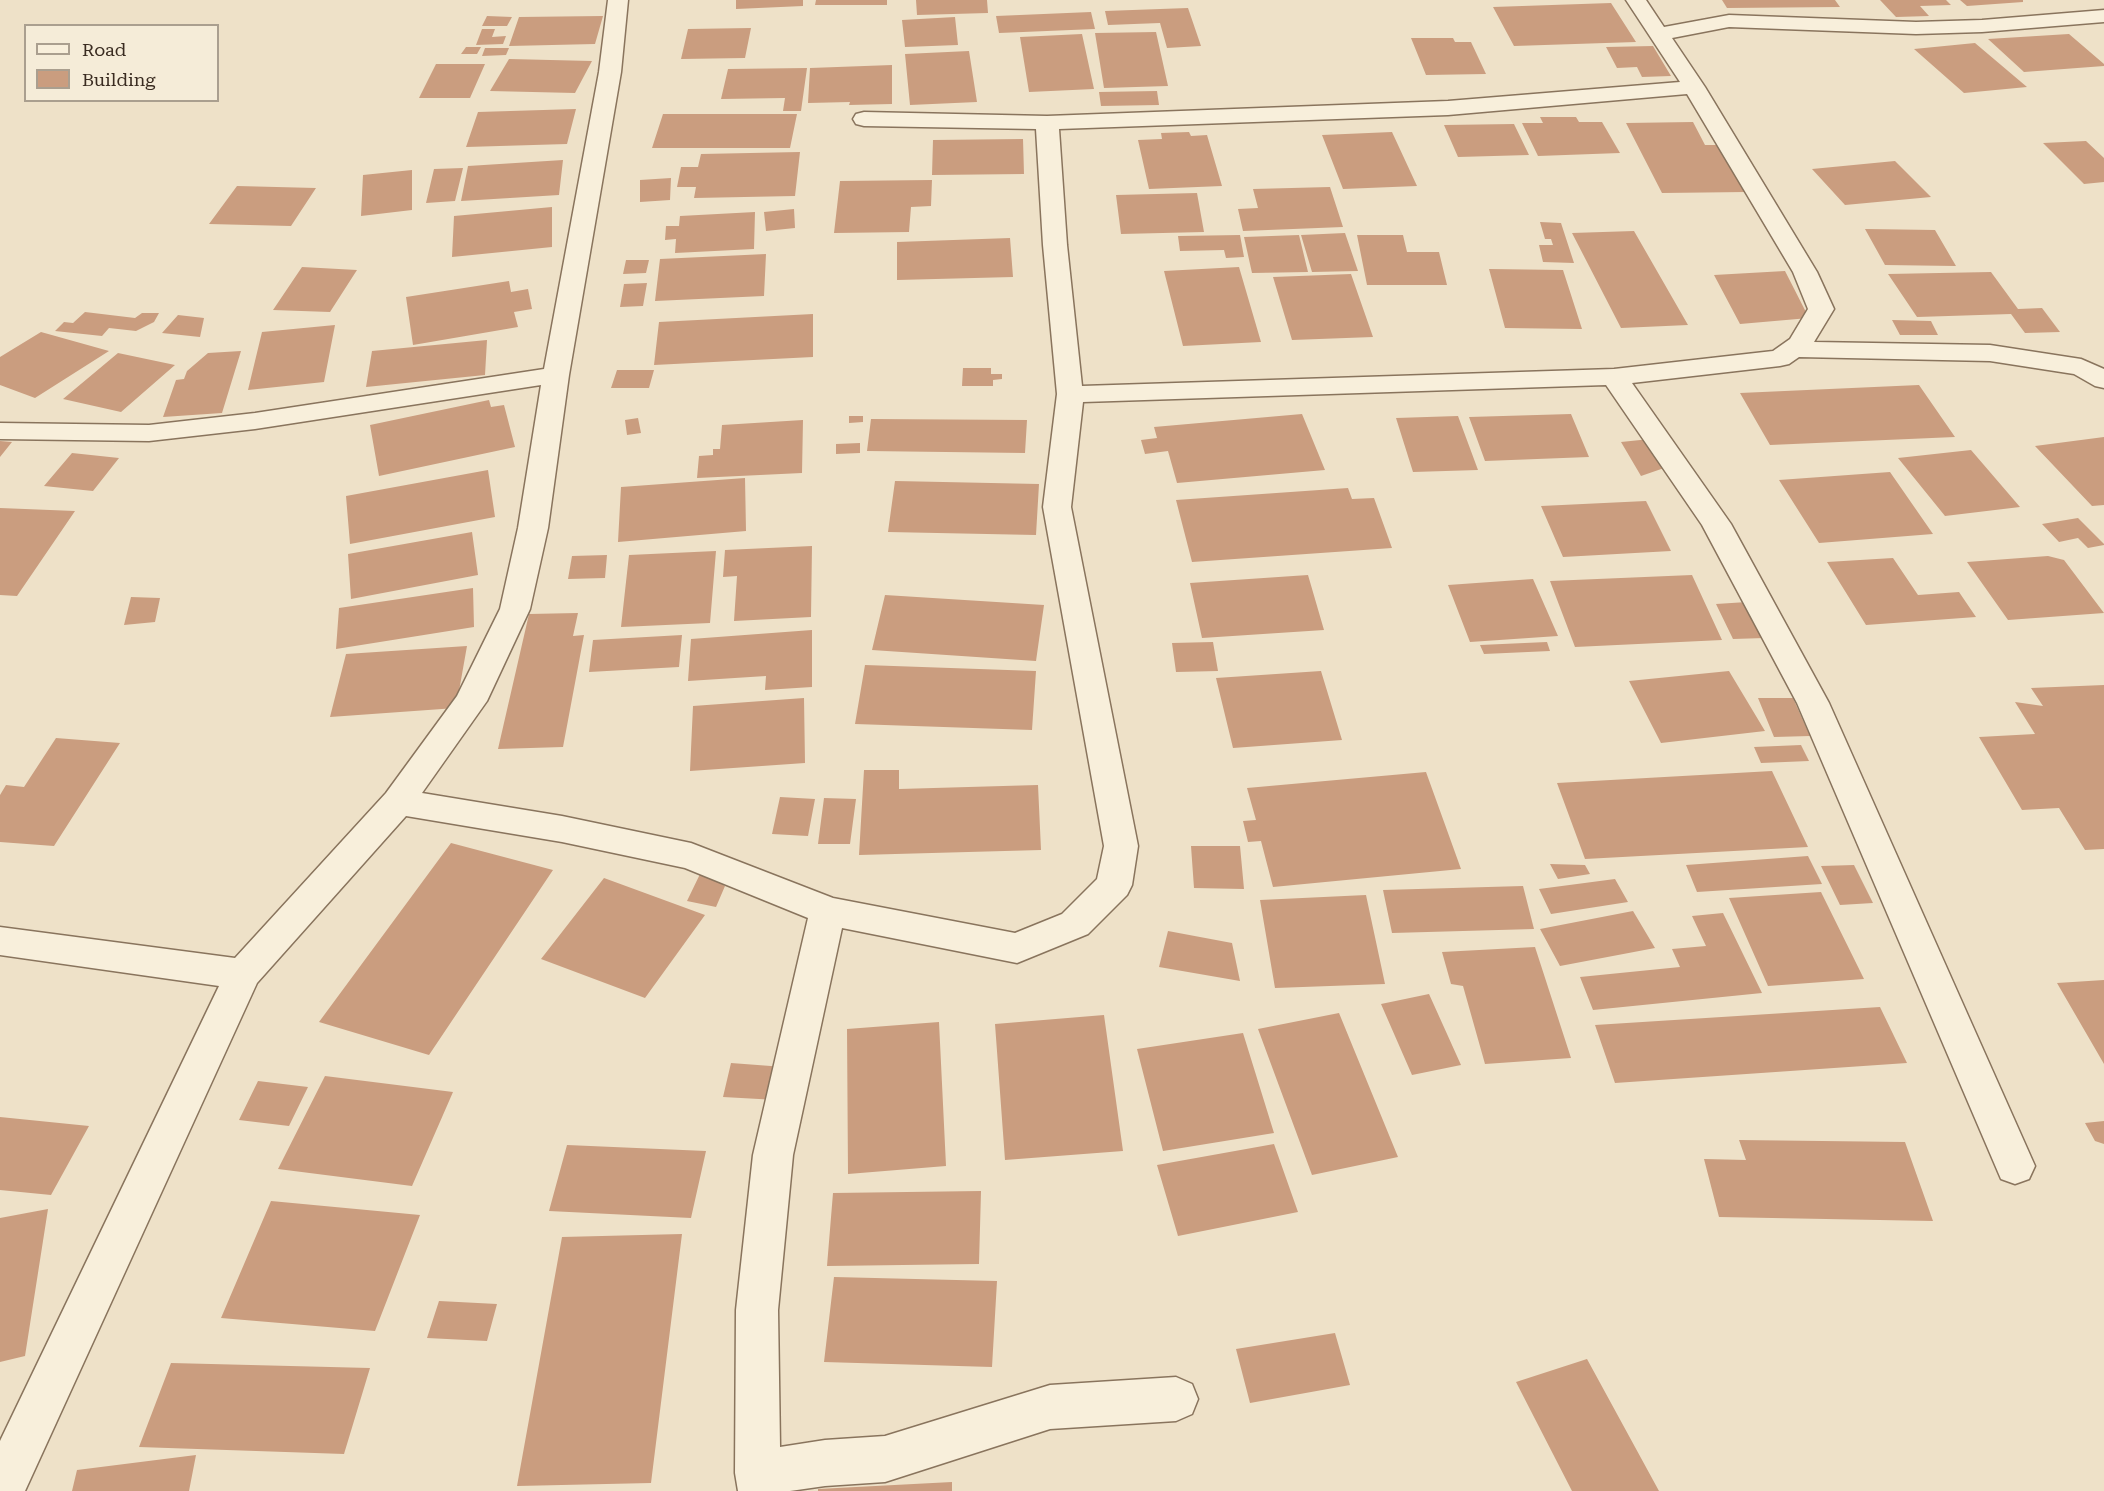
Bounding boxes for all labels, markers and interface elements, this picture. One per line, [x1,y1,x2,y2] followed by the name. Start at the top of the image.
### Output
[24,24,219,102] legend
[82,39,126,60] text: Road
[82,69,156,90] text: Building

